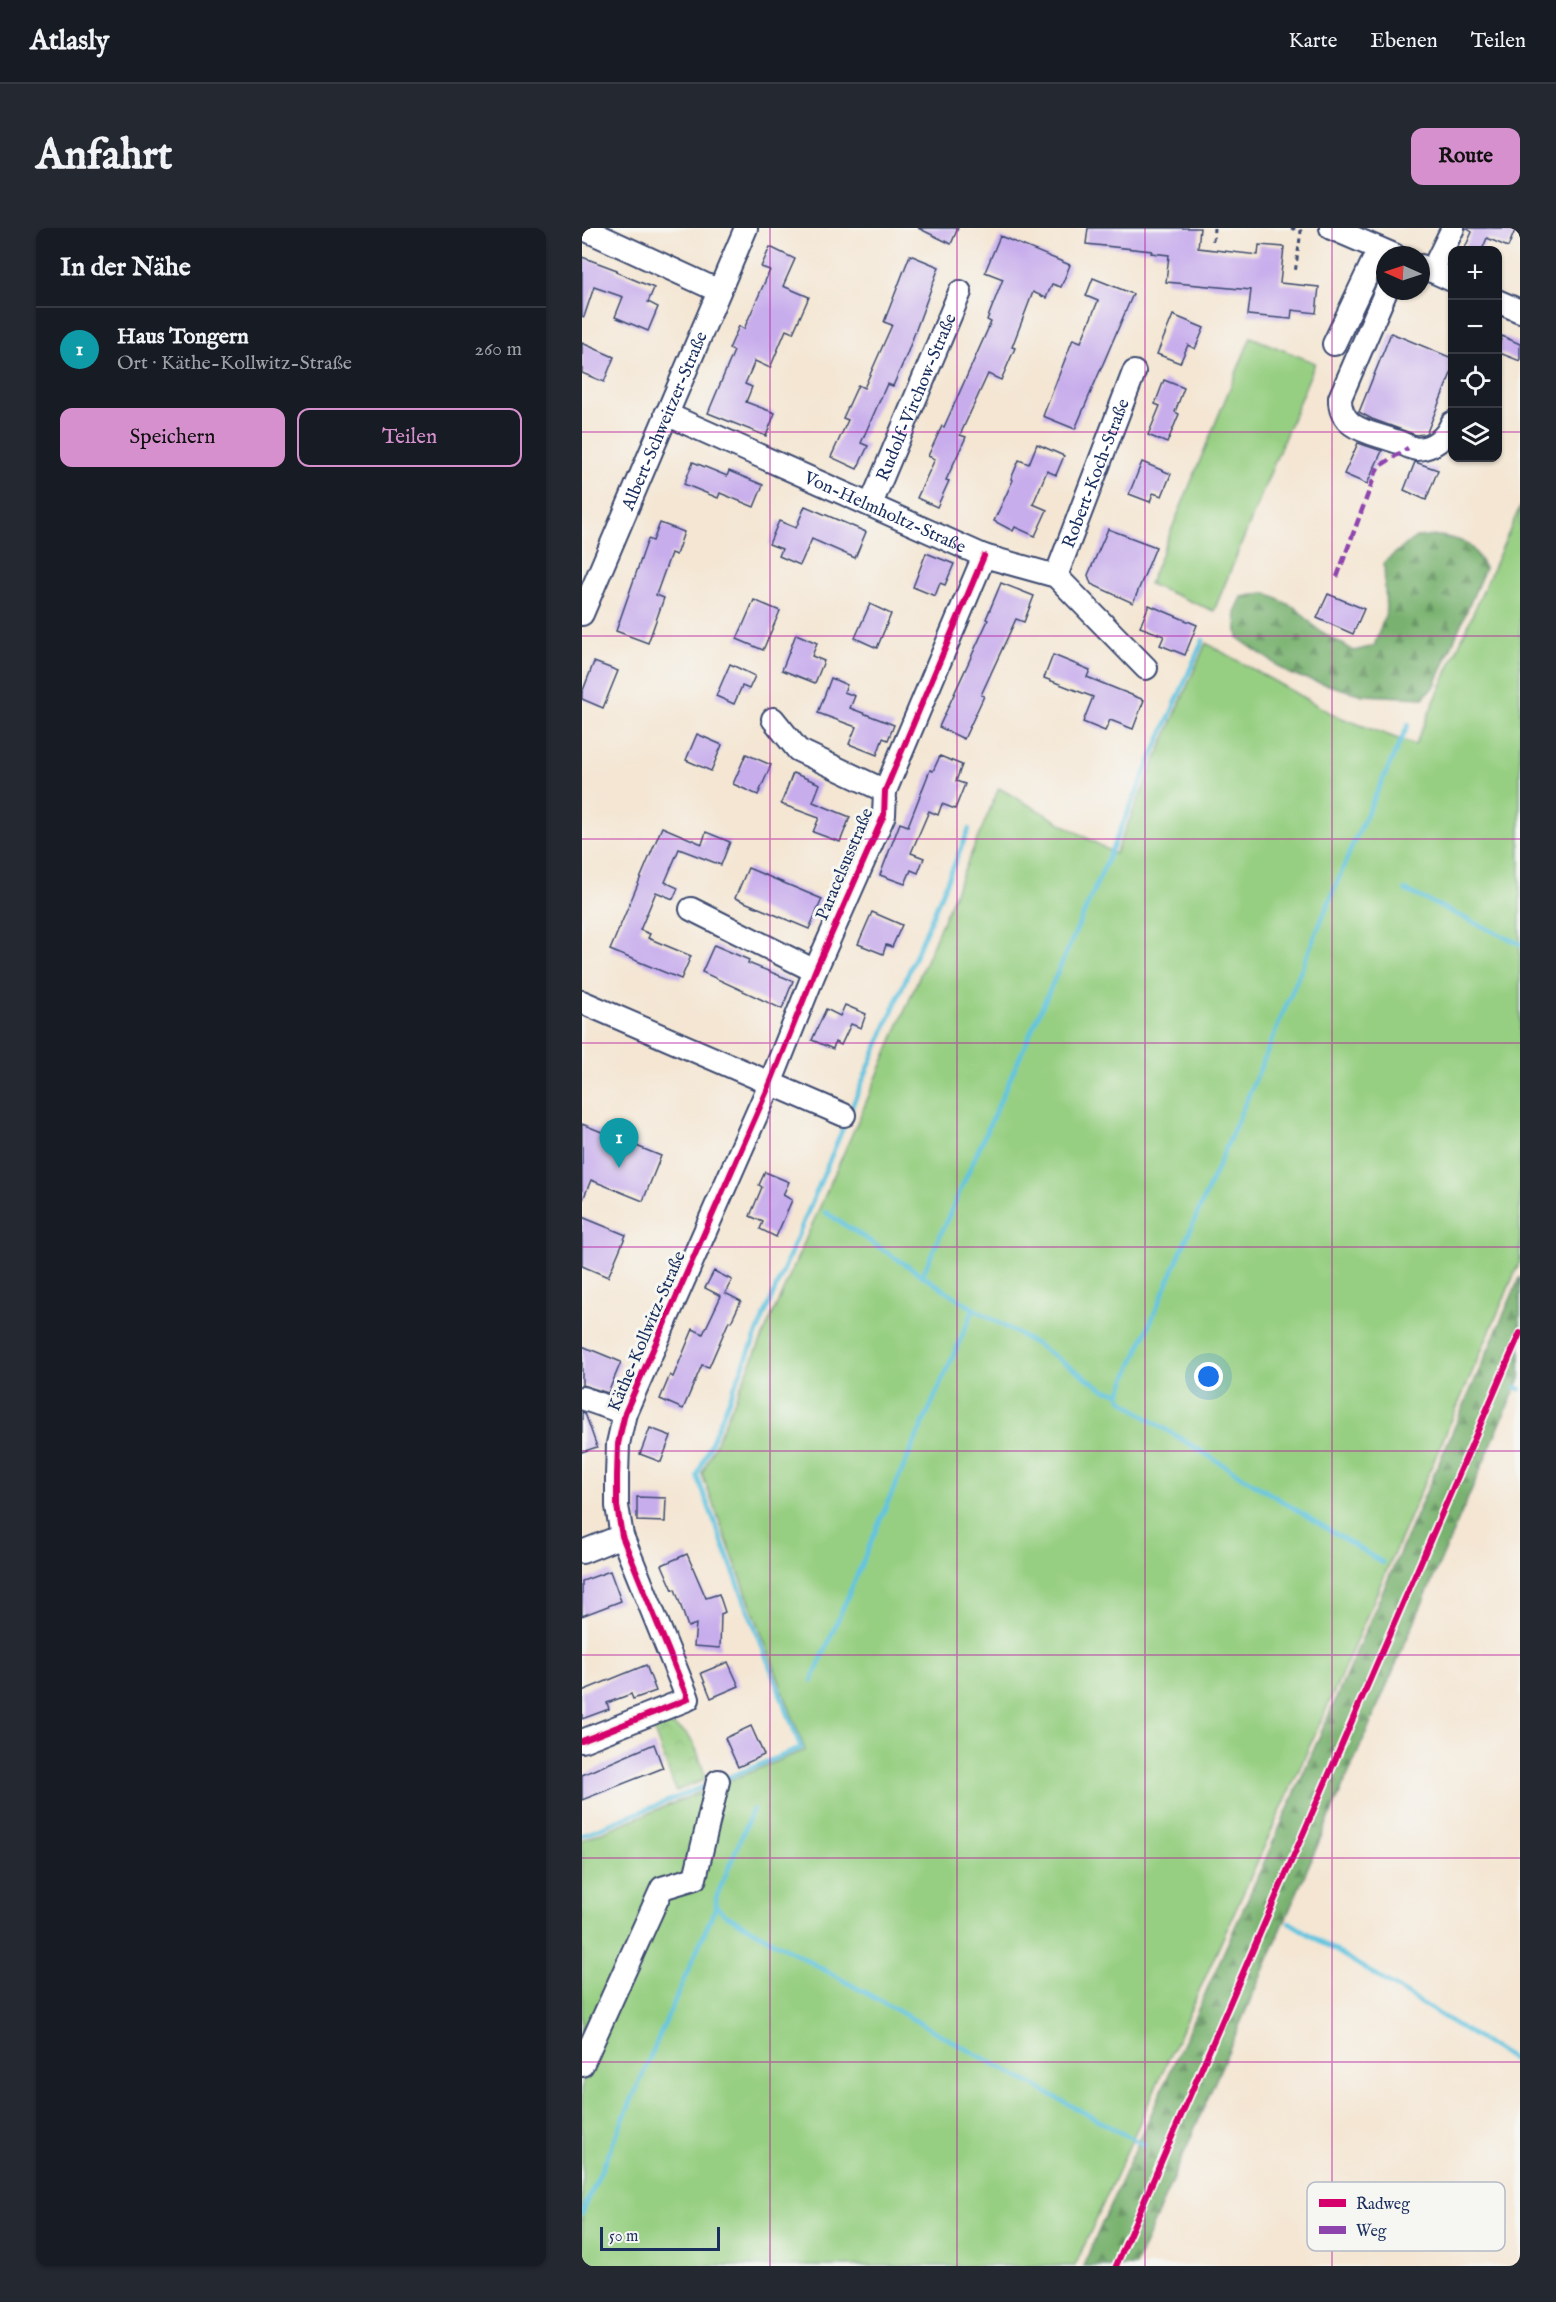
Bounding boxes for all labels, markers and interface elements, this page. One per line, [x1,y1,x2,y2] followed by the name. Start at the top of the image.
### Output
[30,24,109,59] text: Atlasly
[1289,28,1337,55] text: Karte
[1370,28,1438,55] text: Ebenen
[1471,28,1526,55] text: Teilen
[1411,128,1520,185] button: Route
[36,130,172,183] text: Anfahrt
[1376,246,1430,300] north arrow
[1448,246,1502,462] map controls
[1448,246,1502,300] button: +
[60,251,191,284] text: In der Nähe
[1448,300,1502,354] button: −
[872,310,963,485] street label: Rudolf-Virchow-Straße
[117,323,249,351] text: Haus Tongern
[617,328,714,515] street label: Albert-Schweitzer-Straße
[76,337,83,362] text: 1
[475,337,522,362] text: 260 m
[117,351,352,376] text: Ort · Käthe-Kollwitz-Straße
[1448,354,1502,408] button: locate
[1058,396,1136,552] street label: Robert-Koch-Straße
[60,408,285,467] button: Speichern
[297,408,522,467] button: Teilen
[1448,408,1502,462] button: layers
[799,467,969,559] street label: Von-Helmholtz-Straße
[811,805,879,924] street label: Paracelsusstraße
[600,1118,639,1168] pin: 1
[603,1248,692,1415] street label: Käthe-Kollwitz-Straße
[1194,1362,1223,1391] your location
[1307,2182,1505,2251] legend
[1356,2195,1410,2215] text: Radweg
[1356,2222,1387,2242] text: Weg
[600,2224,720,2252] scale bar
[609,2227,638,2247] text: 50 m

